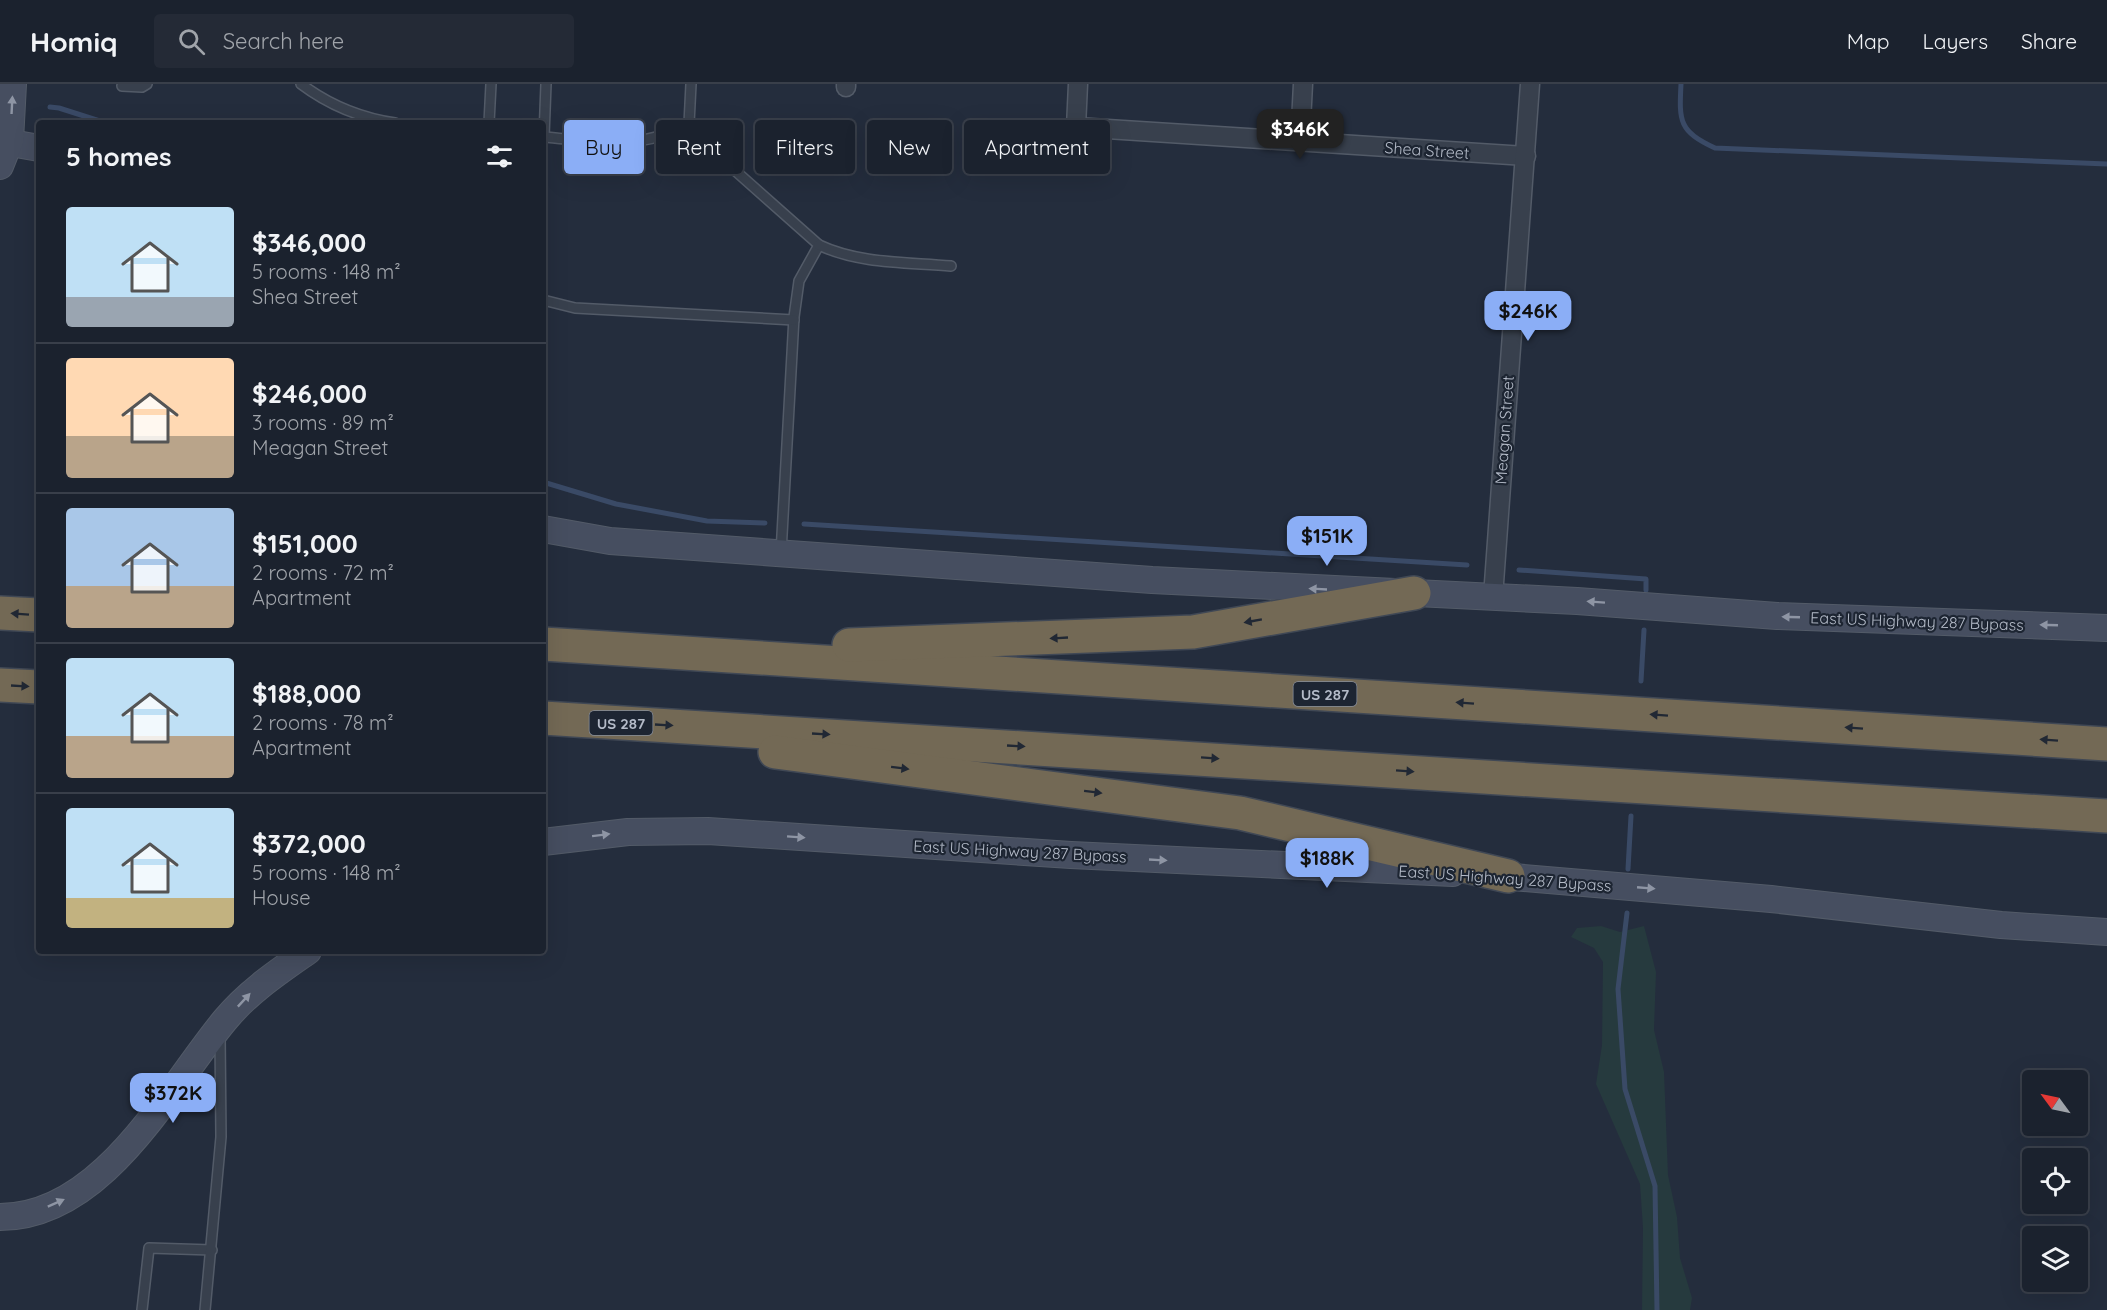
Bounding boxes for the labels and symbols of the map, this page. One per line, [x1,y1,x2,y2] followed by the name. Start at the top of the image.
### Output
[7,95,16,114] one-way arrow
[1258,109,1342,160] pin: $346K
[1384,137,1470,163] street label: Shea Street
[1486,291,1570,342] pin: $246K
[1490,375,1518,485] street label: Meagan Street
[1285,516,1369,567] pin: $151K
[1308,584,1327,593] one-way arrow
[1587,598,1606,607] one-way arrow
[1810,607,2024,635] street label: East US Highway 287 Bypass
[10,610,29,619] one-way arrow
[1781,612,1800,622] one-way arrow
[1243,617,1262,626] one-way arrow
[2039,621,2058,630] one-way arrow
[1050,634,1069,643] one-way arrow
[10,682,29,691] one-way arrow
[1294,682,1356,706] road number: US 287
[1455,699,1474,708] one-way arrow
[590,711,652,735] road number: US 287
[1650,711,1669,720] one-way arrow
[655,720,674,730] one-way arrow
[1844,723,1863,732] one-way arrow
[812,730,831,739] one-way arrow
[2039,735,2058,745] one-way arrow
[1006,741,1025,751] one-way arrow
[1201,754,1220,763] one-way arrow
[891,763,910,772] one-way arrow
[1396,766,1415,776] one-way arrow
[1084,787,1103,796] one-way arrow
[592,830,611,840] one-way arrow
[786,832,805,842] one-way arrow
[913,835,1127,867] street label: East US Highway 287 Bypass
[1285,838,1369,889] pin: $188K
[1148,855,1167,864] one-way arrow
[1398,861,1612,895] street label: East US Highway 287 Bypass
[1637,883,1656,893] one-way arrow
[237,993,251,1008] one-way arrow
[2022,1070,2088,1136] north arrow
[131,1073,215,1124] pin: $372K
[48,1198,65,1207] one-way arrow

